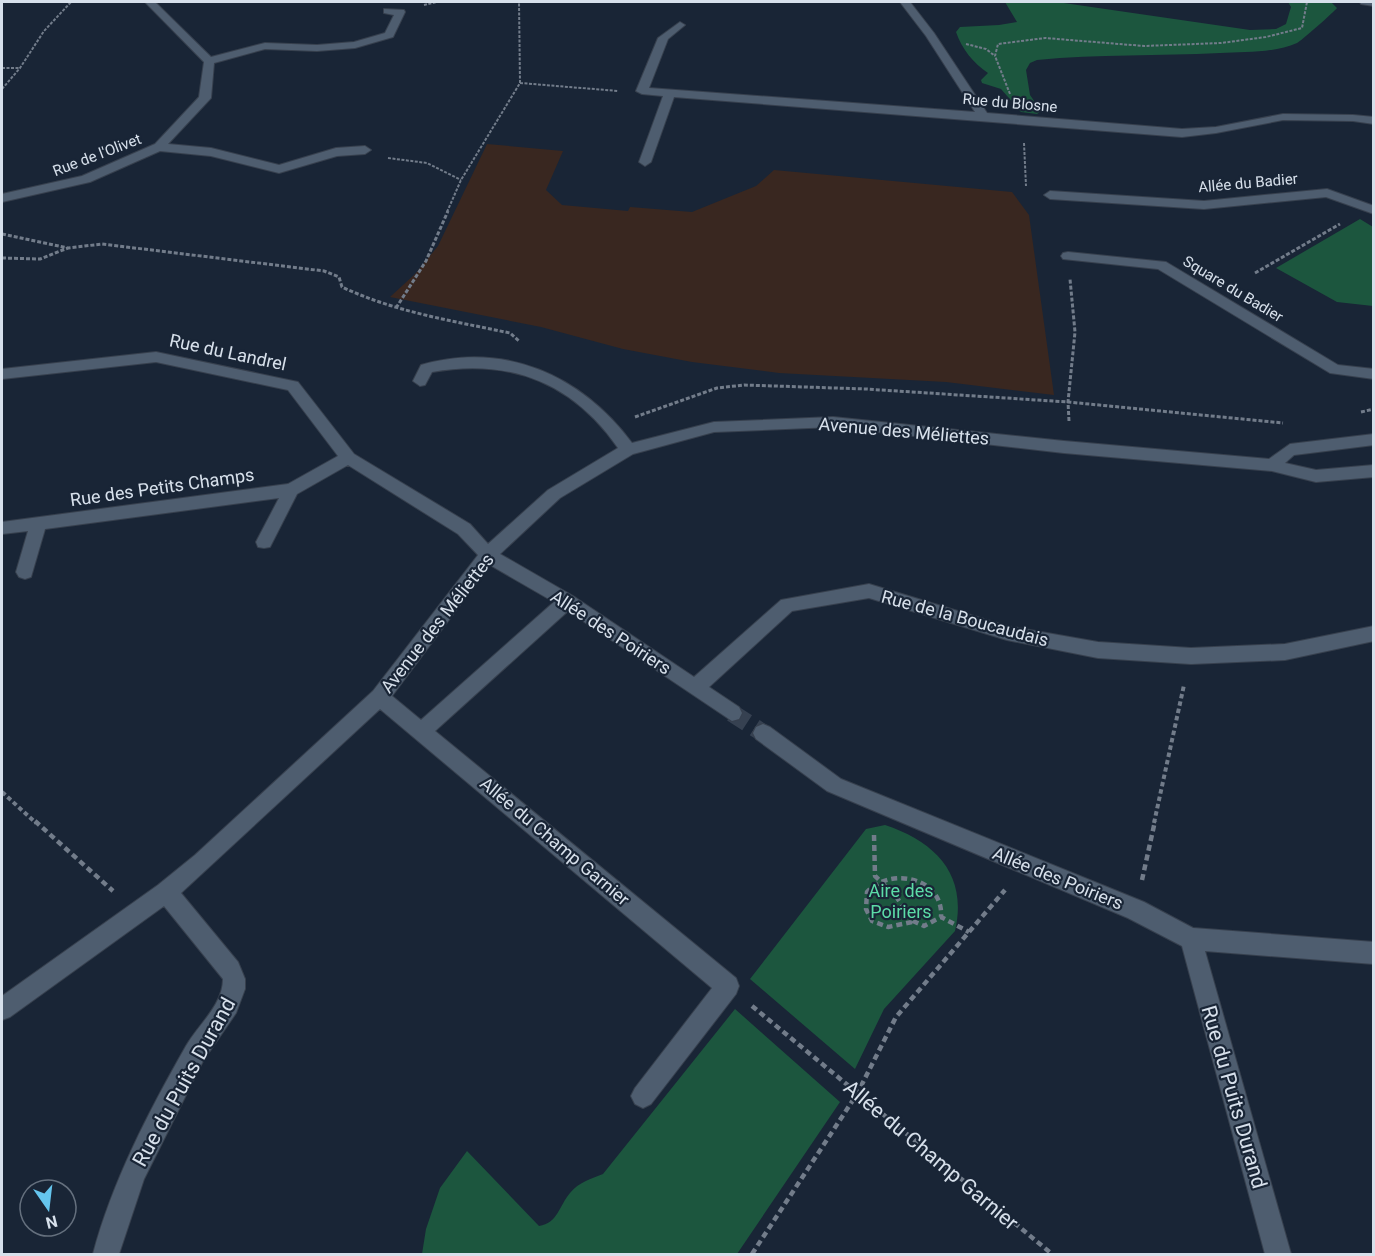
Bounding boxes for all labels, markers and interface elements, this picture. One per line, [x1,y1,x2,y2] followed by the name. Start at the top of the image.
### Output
[962,90,1058,116] street label: Rue du Blosne
[50,130,144,180] street label: Rue de l'Olivet
[1197,170,1299,196] street label: Allée du Badier
[1180,252,1286,326] street label: Square du Badier
[168,329,288,375] street label: Rue du Landrel
[818,413,990,449] street label: Avenue des Méliettes
[69,464,255,510] street label: Rue des Petits Champs
[376,549,498,697] street label: Avenue des Méliettes
[547,585,675,679] street label: Allée des Poiriers
[879,586,1051,650] street label: Rue de la Boucaudais
[476,772,634,910] street label: Allée du Champ Garnier
[990,842,1126,914] street label: Allée des Poiriers
[868,880,934,922] park label: Aire des Poiriers
[128,993,240,1171] street label: Rue du Puits Durand
[1196,1003,1272,1191] street label: Rue du Puits Durand
[839,1075,1023,1235] street label: Allée du Champ Garnier
[18,1178,78,1238] north arrow
[44,1211,59,1233] text: N

